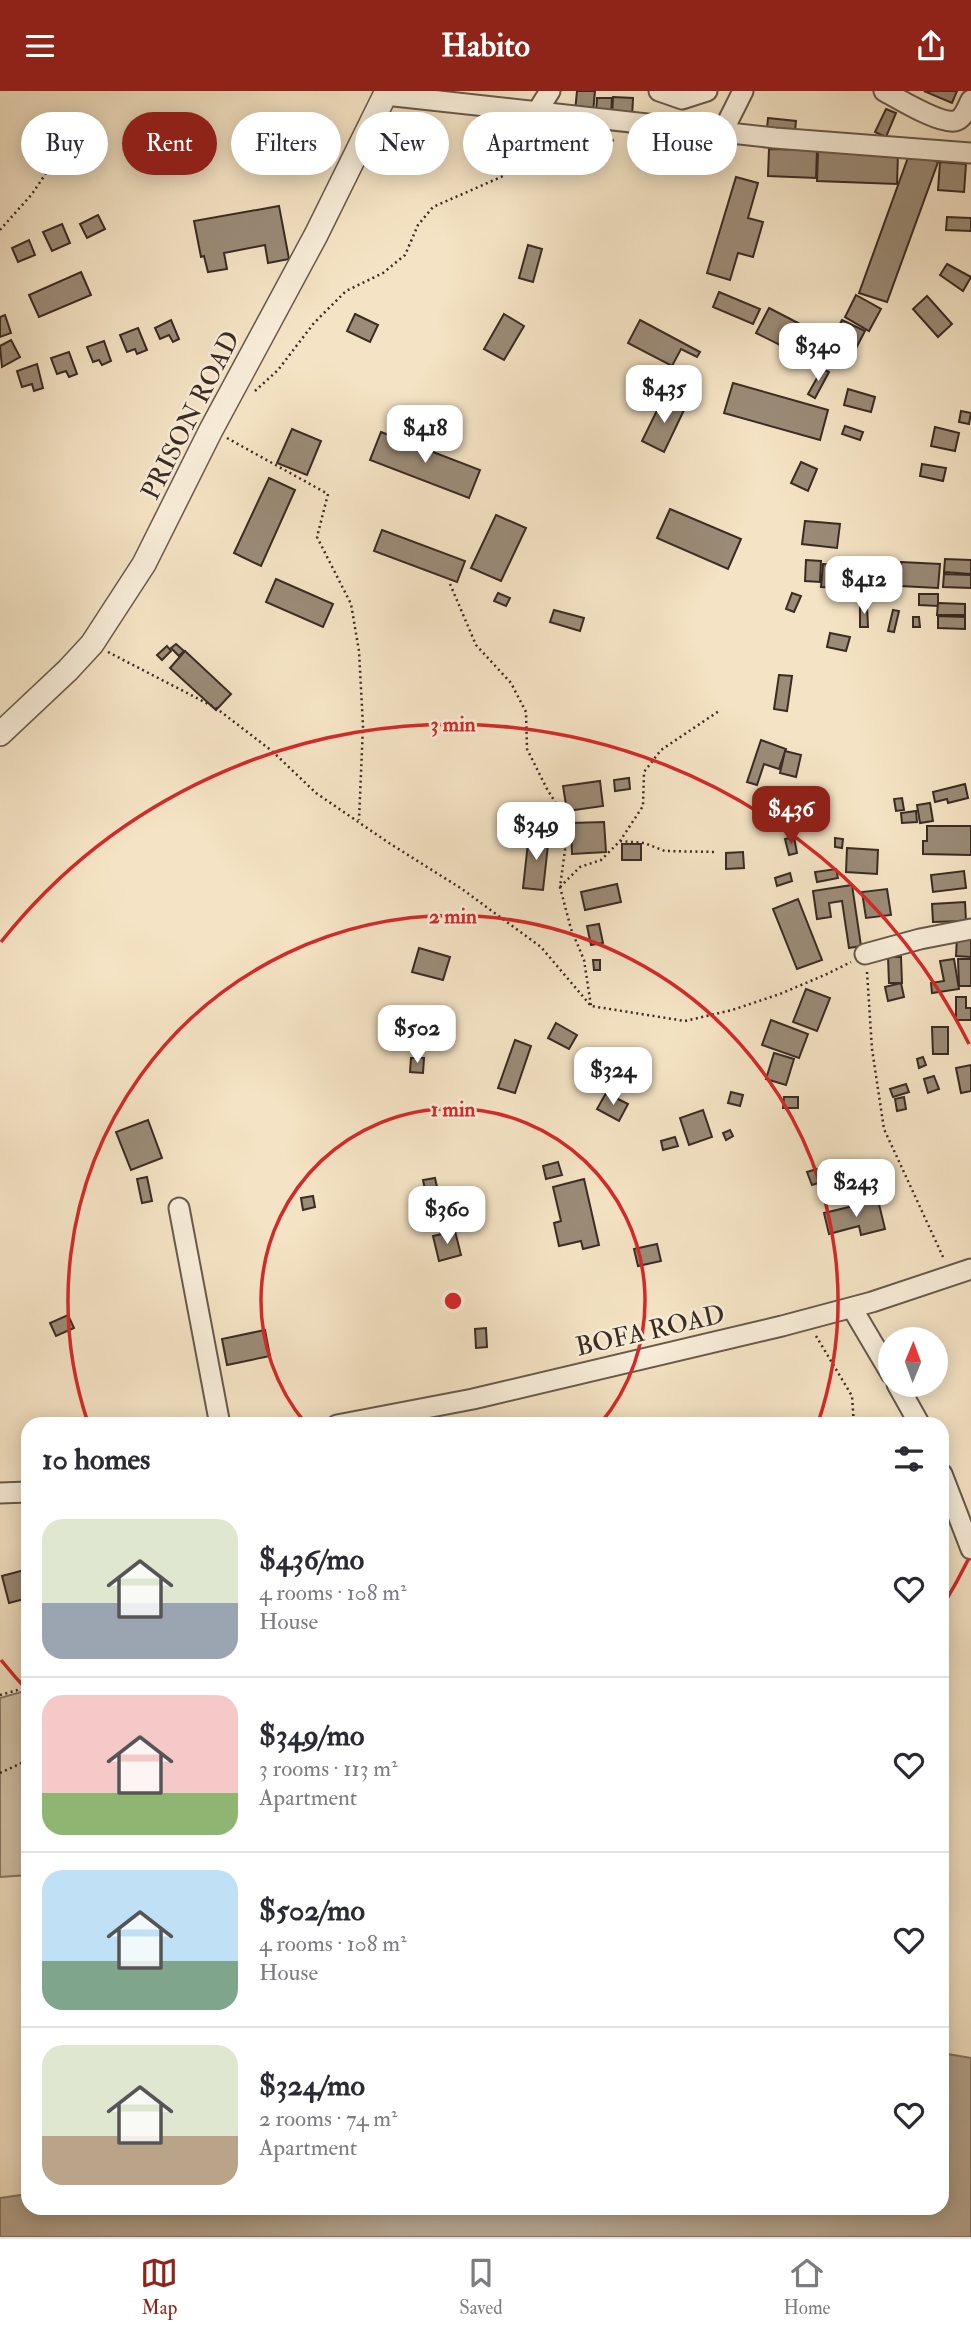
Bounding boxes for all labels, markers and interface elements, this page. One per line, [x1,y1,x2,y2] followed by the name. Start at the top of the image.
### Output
[441,26,530,66] text: Habito
[21,27,59,65] icon: menu
[912,27,950,65] icon: share
[21,112,108,175] chip: Buy
[122,112,217,175] chip: Rent
[231,112,341,175] chip: Filters
[355,112,449,175] chip: New
[463,112,613,175] chip: Apartment
[627,112,737,175] chip: House
[777,323,859,383] pin: $340
[135,326,247,505] street label: PRISON ROAD
[795,331,841,360] text: $340
[623,365,705,425] pin: $435
[642,373,686,402] text: $435
[384,405,466,465] pin: $418
[403,413,447,442] text: $418
[823,557,905,616] pin: $412
[841,564,887,593] text: $412
[430,711,476,738] text: 3 min
[750,787,832,846] pin: $436
[768,794,814,823] text: $436
[495,803,577,862] pin: $349
[513,810,559,839] text: $349
[429,903,477,930] text: 2 min
[376,1005,458,1065] pin: $502
[394,1013,440,1042] text: $502
[572,1047,654,1107] pin: $324
[590,1055,636,1084] text: $324
[431,1096,475,1123] text: 1 min
[815,1159,897,1219] pin: $243
[833,1167,879,1196] text: $243
[406,1187,488,1246] pin: $360
[424,1194,470,1223] text: $360
[441,1289,465,1313] centre of rings
[573,1298,728,1364] street label: BOFA ROAD
[878,1327,948,1397] north arrow
[878,1327,948,1397] map controls
[890,1440,928,1478] icon: filters
[42,1441,150,1478] text: 10 homes
[259,1541,364,1578] text: $436/mo
[98,1547,182,1631] icon: home
[890,1570,928,1608] icon: heart
[259,1578,407,1607] text: 4 rooms · 108 m²
[259,1607,318,1636] text: House
[259,1717,364,1754] text: $349/mo
[98,1723,182,1807] icon: home
[890,1746,928,1784] icon: heart
[259,1754,398,1783] text: 3 rooms · 113 m²
[259,1783,357,1812] text: Apartment
[259,1892,365,1929] text: $502/mo
[98,1898,182,1982] icon: home
[890,1921,928,1959] icon: heart
[259,1929,407,1958] text: 4 rooms · 108 m²
[259,1958,318,1987] text: House
[259,2067,365,2104] text: $324/mo
[98,2073,182,2157] icon: home
[890,2096,928,2134] icon: heart
[259,2104,398,2133] text: 2 rooms · 74 m²
[259,2133,357,2162] text: Apartment
[140,2254,178,2320] tab: Map
[459,2254,503,2320] tab: Saved
[783,2254,831,2320] tab: Home

